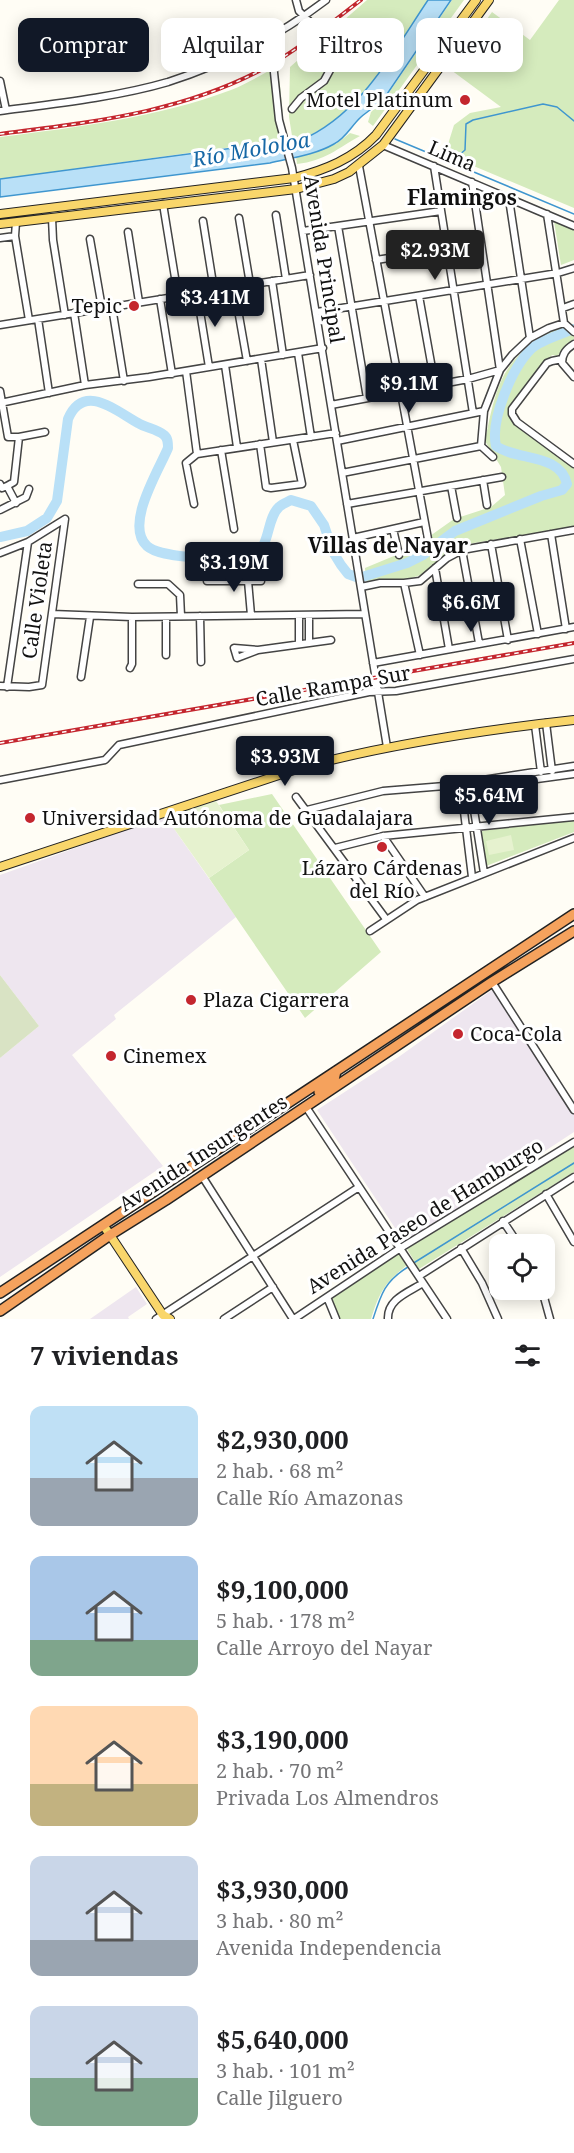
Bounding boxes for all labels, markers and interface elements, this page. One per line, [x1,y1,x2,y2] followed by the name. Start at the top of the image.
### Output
[18,18,149,72] chip: Comprar
[161,18,285,72] chip: Alquilar
[297,18,404,72] chip: Filtros
[416,18,523,72] chip: Nuevo
[306,86,453,113] place label: Motel Platinum
[458,93,472,107] marker: Motel Platinum
[189,125,312,173] water label: Río Mololoa
[424,134,480,178] street label: Lima
[298,173,351,345] street label: Avenida Principal
[407,183,517,211] district label: Flamingos
[386,230,484,281] pin: $2.93M
[400,236,470,263] text: $2.93M
[166,277,264,328] pin: $3.41M
[180,283,250,310] text: $3.41M
[72,292,122,319] place label: Tepic
[127,299,141,313] marker: Tepic
[367,363,451,414] pin: $9.1M
[380,369,438,396] text: $9.1M
[308,531,468,559] district label: Villas de Nayar
[15,539,58,660] street label: Calle Violeta
[185,542,283,593] pin: $3.19M
[199,548,269,575] text: $3.19M
[429,582,513,633] pin: $6.6M
[442,588,500,615] text: $6.6M
[253,658,413,712] street label: Calle Rampa Sur
[236,736,334,787] pin: $3.93M
[250,742,320,769] text: $3.93M
[440,775,538,826] pin: $5.64M
[454,781,524,808] text: $5.64M
[42,804,414,831] place label: Universidad Autónoma de Guadalajara
[23,811,37,825] marker: Universidad Autónoma de Guadalajara
[375,840,389,854] marker: Lázaro Cárdenas del Río
[302,854,462,904] place label: Lázaro Cárdenas del Río
[203,986,350,1013] place label: Plaza Cigarrera
[184,993,198,1007] marker: Plaza Cigarrera
[470,1020,562,1047] place label: Coca-Cola
[451,1027,465,1041] marker: Coca-Cola
[123,1042,207,1069] place label: Cinemex
[104,1049,118,1063] marker: Cinemex
[113,1088,292,1217] street label: Avenida Insurgentes
[301,1132,548,1300] street label: Avenida Paseo de Hamburgo
[489,1234,555,1300] map controls
[489,1234,555,1300] button: locate
[30,1337,178,1373] text: 7 viviendas
[511,1339,544,1372] icon: filters
[216,1421,349,1457] text: $2,930,000
[78,1430,150,1502] icon: home
[216,1457,343,1484] text: 2 hab. · 68 m²
[216,1484,403,1511] text: Calle Río Amazonas
[216,1571,349,1607] text: $9,100,000
[78,1580,150,1652] icon: home
[216,1607,355,1634] text: 5 hab. · 178 m²
[216,1634,432,1661] text: Calle Arroyo del Nayar
[216,1721,349,1757] text: $3,190,000
[78,1730,150,1802] icon: home
[216,1757,343,1784] text: 2 hab. · 70 m²
[216,1784,439,1811] text: Privada Los Almendros
[216,1871,349,1907] text: $3,930,000
[78,1880,150,1952] icon: home
[216,1907,343,1934] text: 3 hab. · 80 m²
[216,1934,442,1961] text: Avenida Independencia
[216,2021,349,2057] text: $5,640,000
[78,2030,150,2102] icon: home
[216,2057,355,2084] text: 3 hab. · 101 m²
[216,2084,343,2111] text: Calle Jilguero

